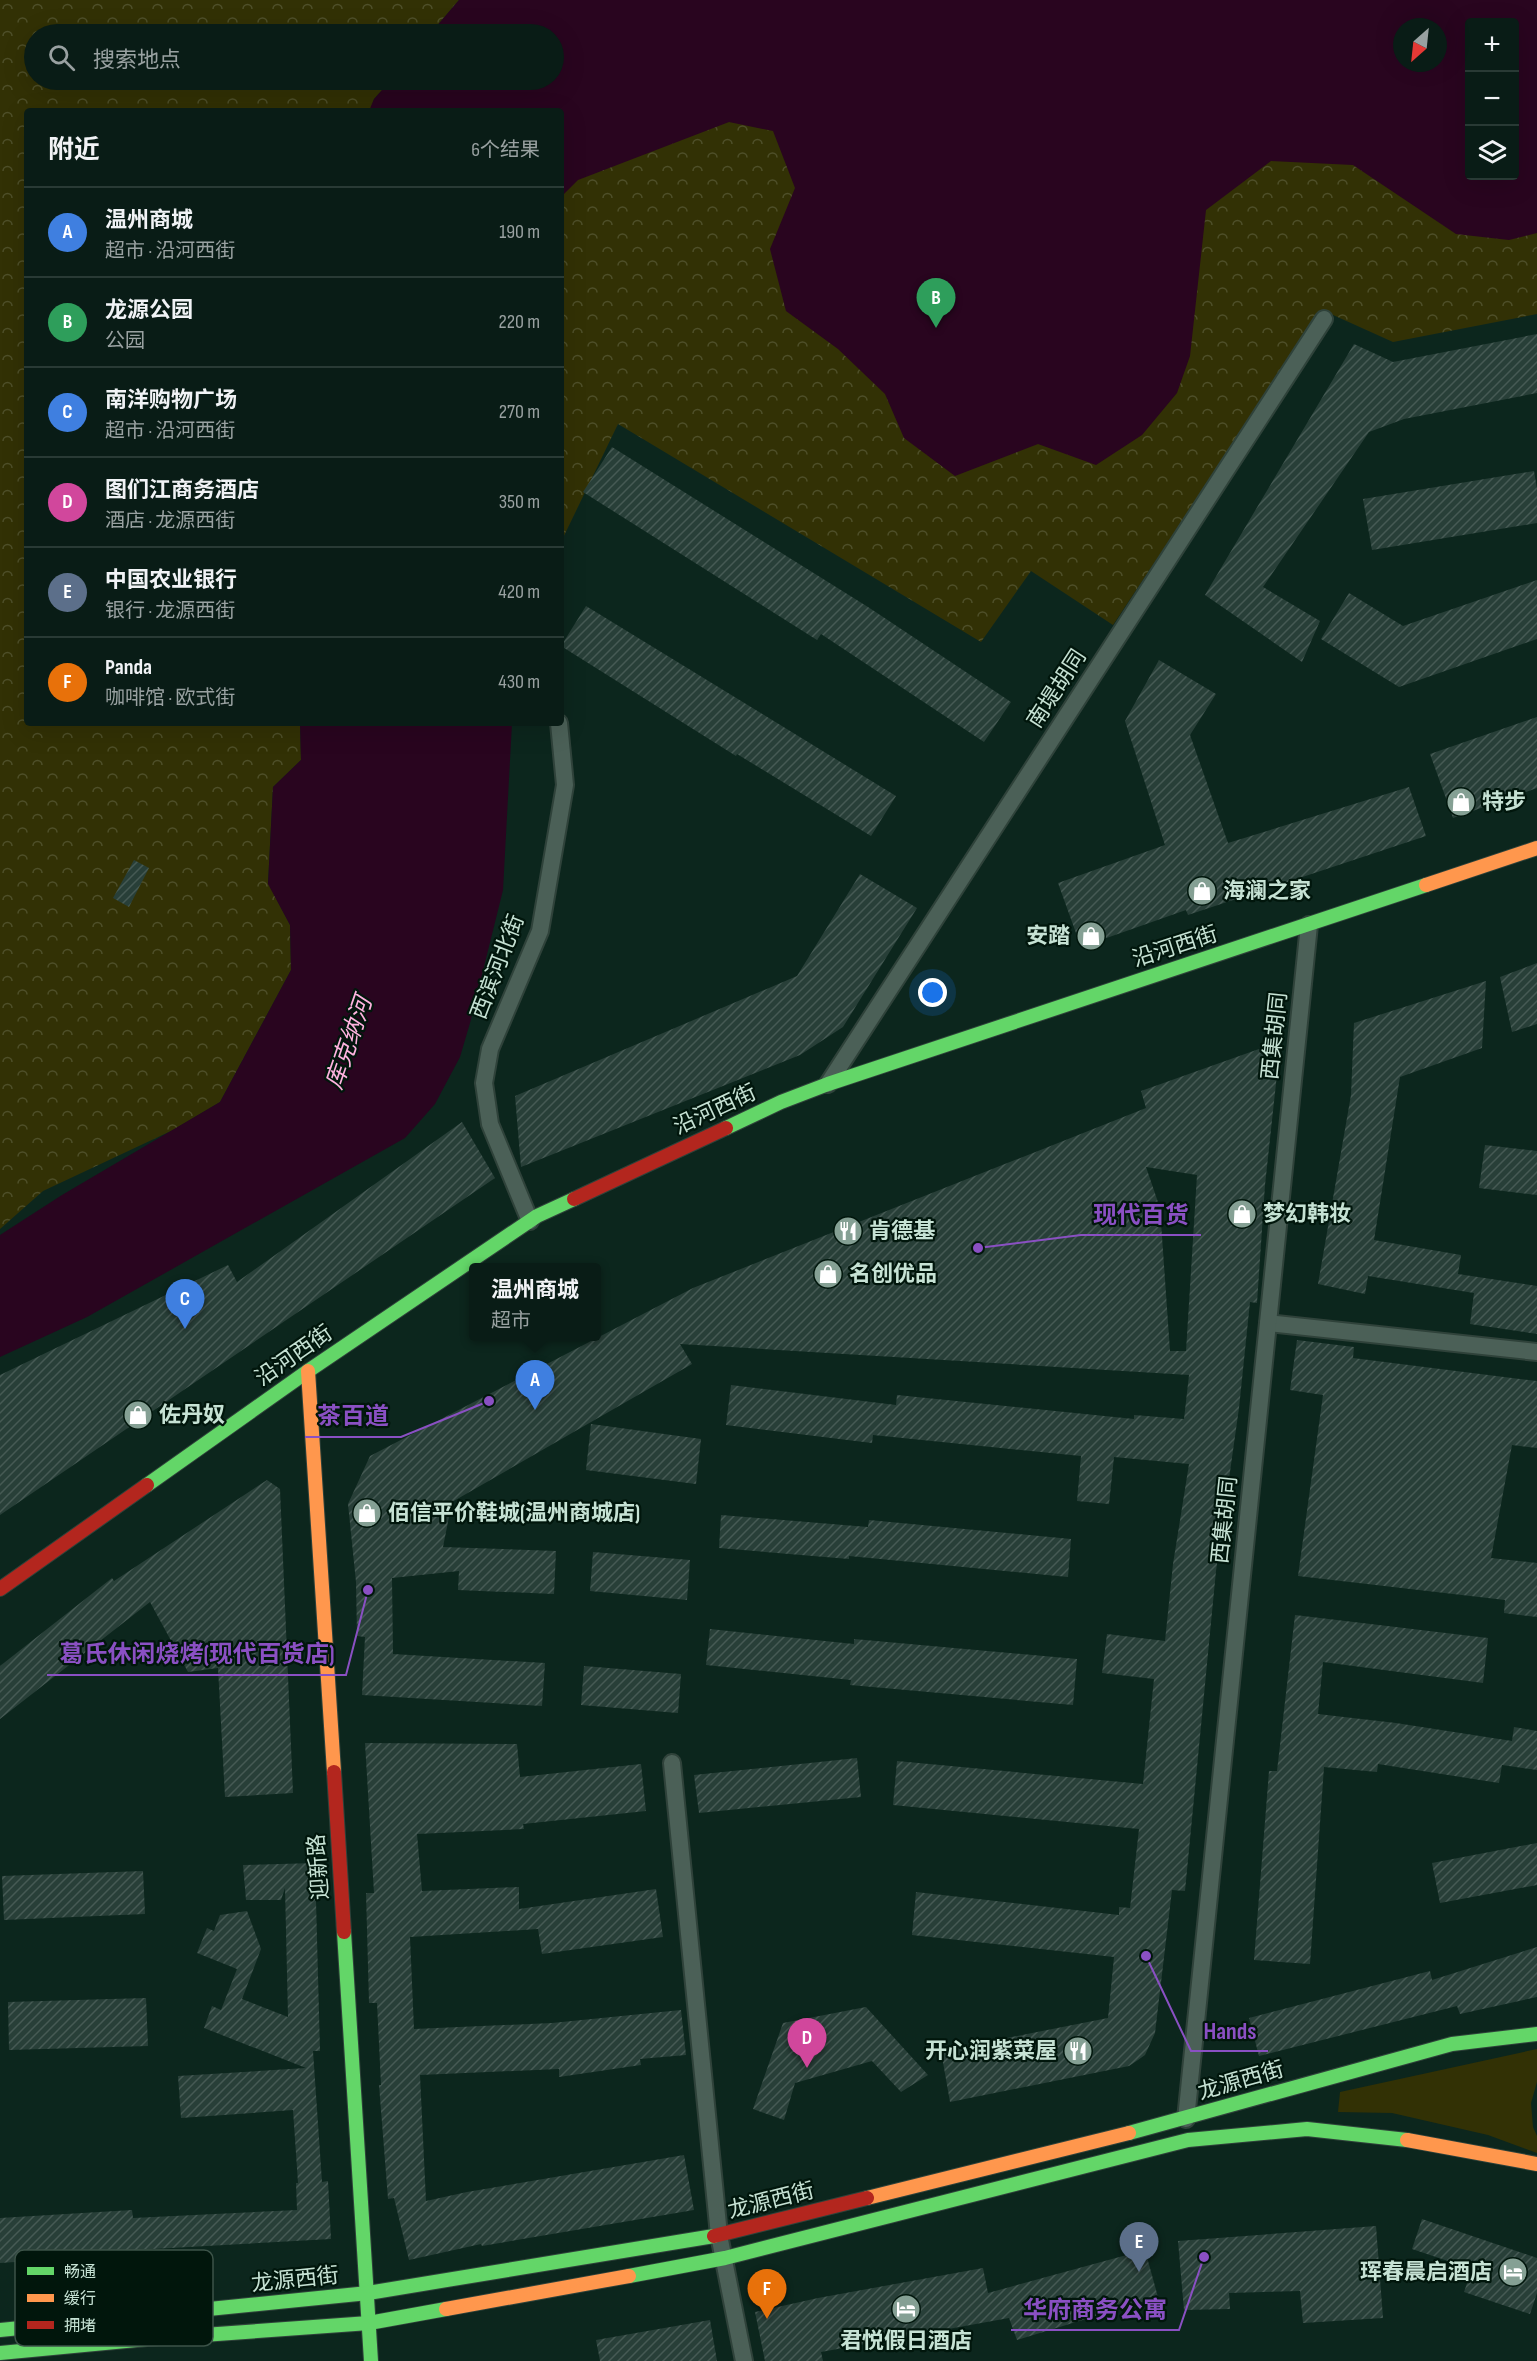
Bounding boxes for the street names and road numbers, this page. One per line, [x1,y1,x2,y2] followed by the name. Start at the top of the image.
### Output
[1022,645,1092,733] street label: 南堤胡同
[466,911,530,1023] street label: 西滨河北街
[1129,921,1221,973] street label: 沿河西街
[1257,991,1293,1081] street label: 西集胡同
[669,1079,761,1141] street label: 沿河西街
[250,1320,338,1392] street label: 沿河西街
[1207,1475,1243,1565] street label: 西集胡同
[303,1833,335,1901] street label: 迎新路
[1195,2056,1287,2106] street label: 龙源西街
[725,2177,817,2225] street label: 龙源西街
[250,2262,340,2298] street label: 龙源西街

